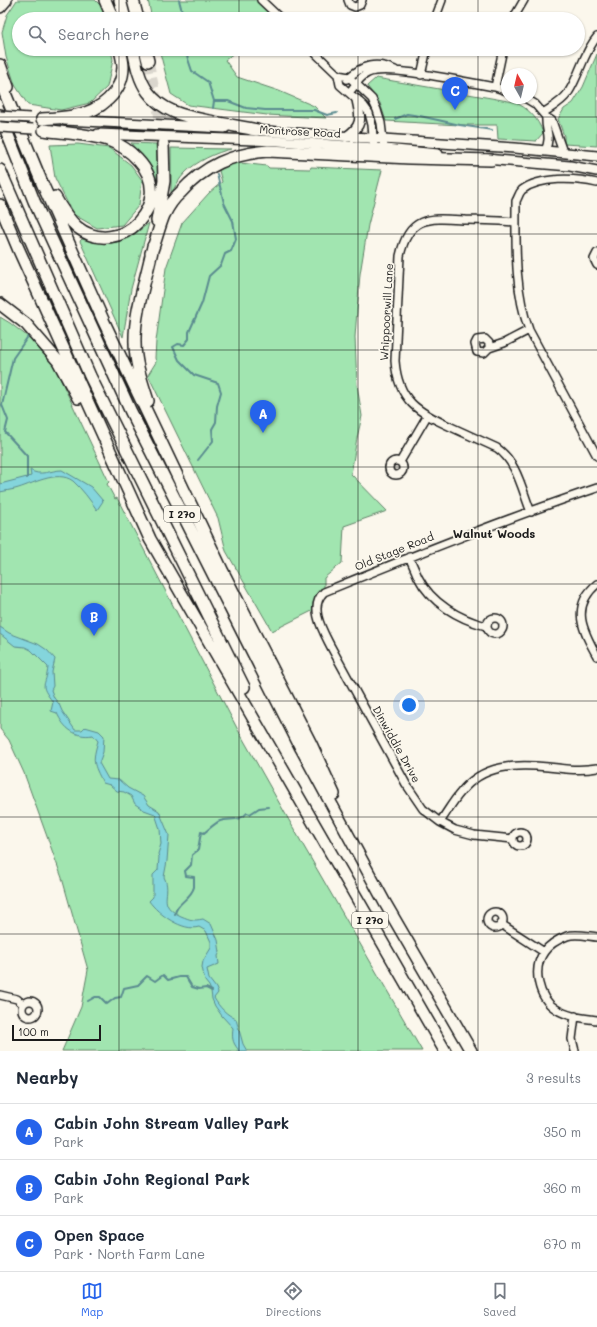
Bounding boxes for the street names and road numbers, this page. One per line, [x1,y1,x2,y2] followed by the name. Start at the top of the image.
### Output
[259,121,341,141] street label: Montrose Road
[376,263,396,361] street label: Whippoorwill Lane
[164,506,200,522] road number: I 270
[352,528,436,574] street label: Old Stage Road
[370,703,424,785] street label: Dinwiddie Drive
[352,912,388,928] road number: I 270

